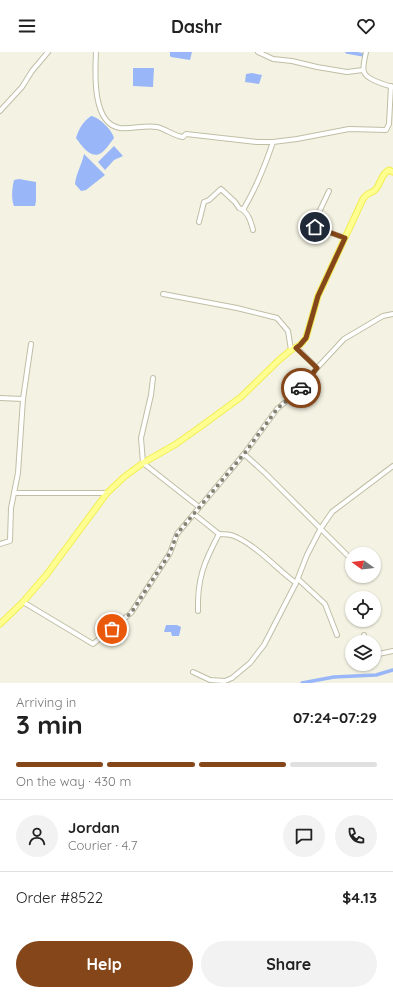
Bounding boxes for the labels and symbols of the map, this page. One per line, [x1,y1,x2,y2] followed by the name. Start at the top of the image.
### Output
[298,210,332,244] pin
[281,368,321,408] courier
[345,547,381,583] north arrow
[95,612,129,646] pin

